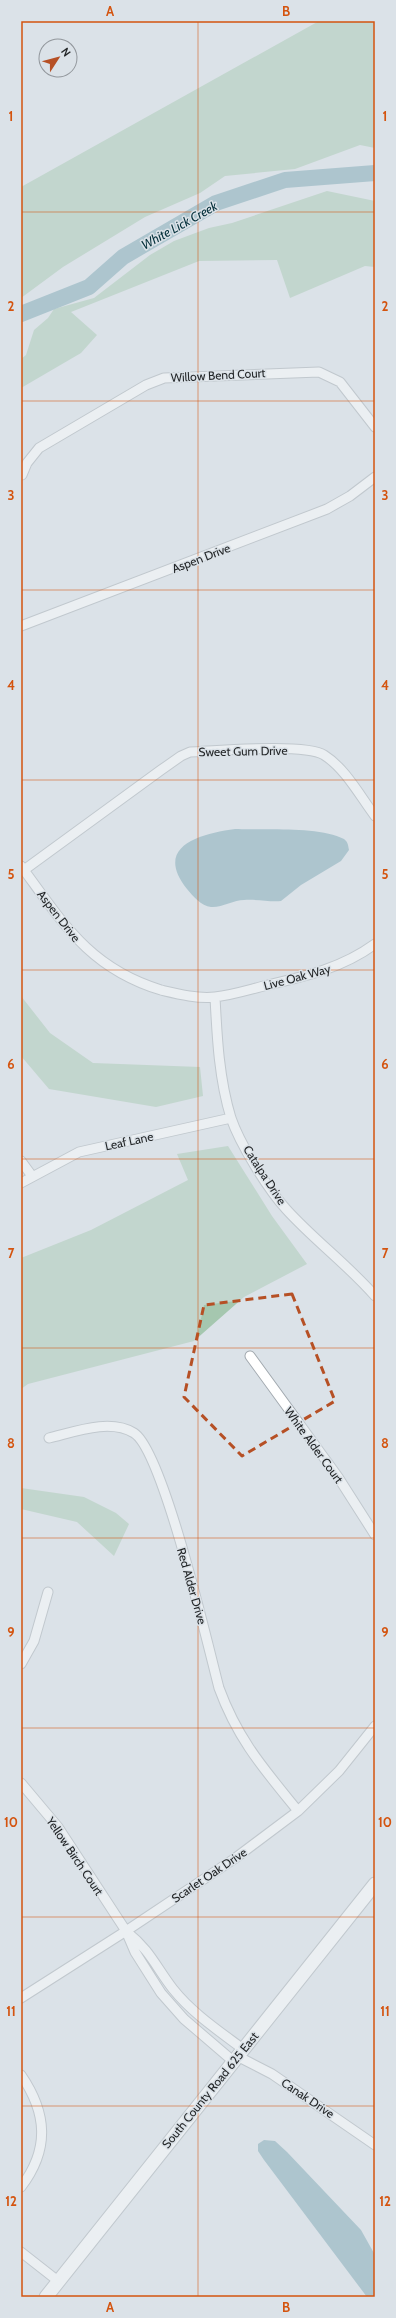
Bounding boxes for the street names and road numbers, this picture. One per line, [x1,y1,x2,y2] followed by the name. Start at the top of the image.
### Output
[170,365,266,385] street label: Willow Bend Court
[170,540,232,576] street label: Aspen Drive
[198,743,288,759] street label: Sweet Gum Drive
[34,887,84,945] street label: Aspen Drive
[262,961,332,993] street label: Live Oak Way
[103,1129,155,1153] street label: Leaf Lane
[240,1143,290,1207] street label: Catalpa Drive
[281,1404,347,1486] street label: White Alder Court
[174,1546,210,1626] street label: Red Alder Drive
[43,1813,107,1898] street label: Yellow Birch Court
[169,1844,249,1906] street label: Scarlet Oak Drive
[159,2029,261,2151] street label: South County Road 625 East
[279,2075,337,2121] street label: Canak Drive

